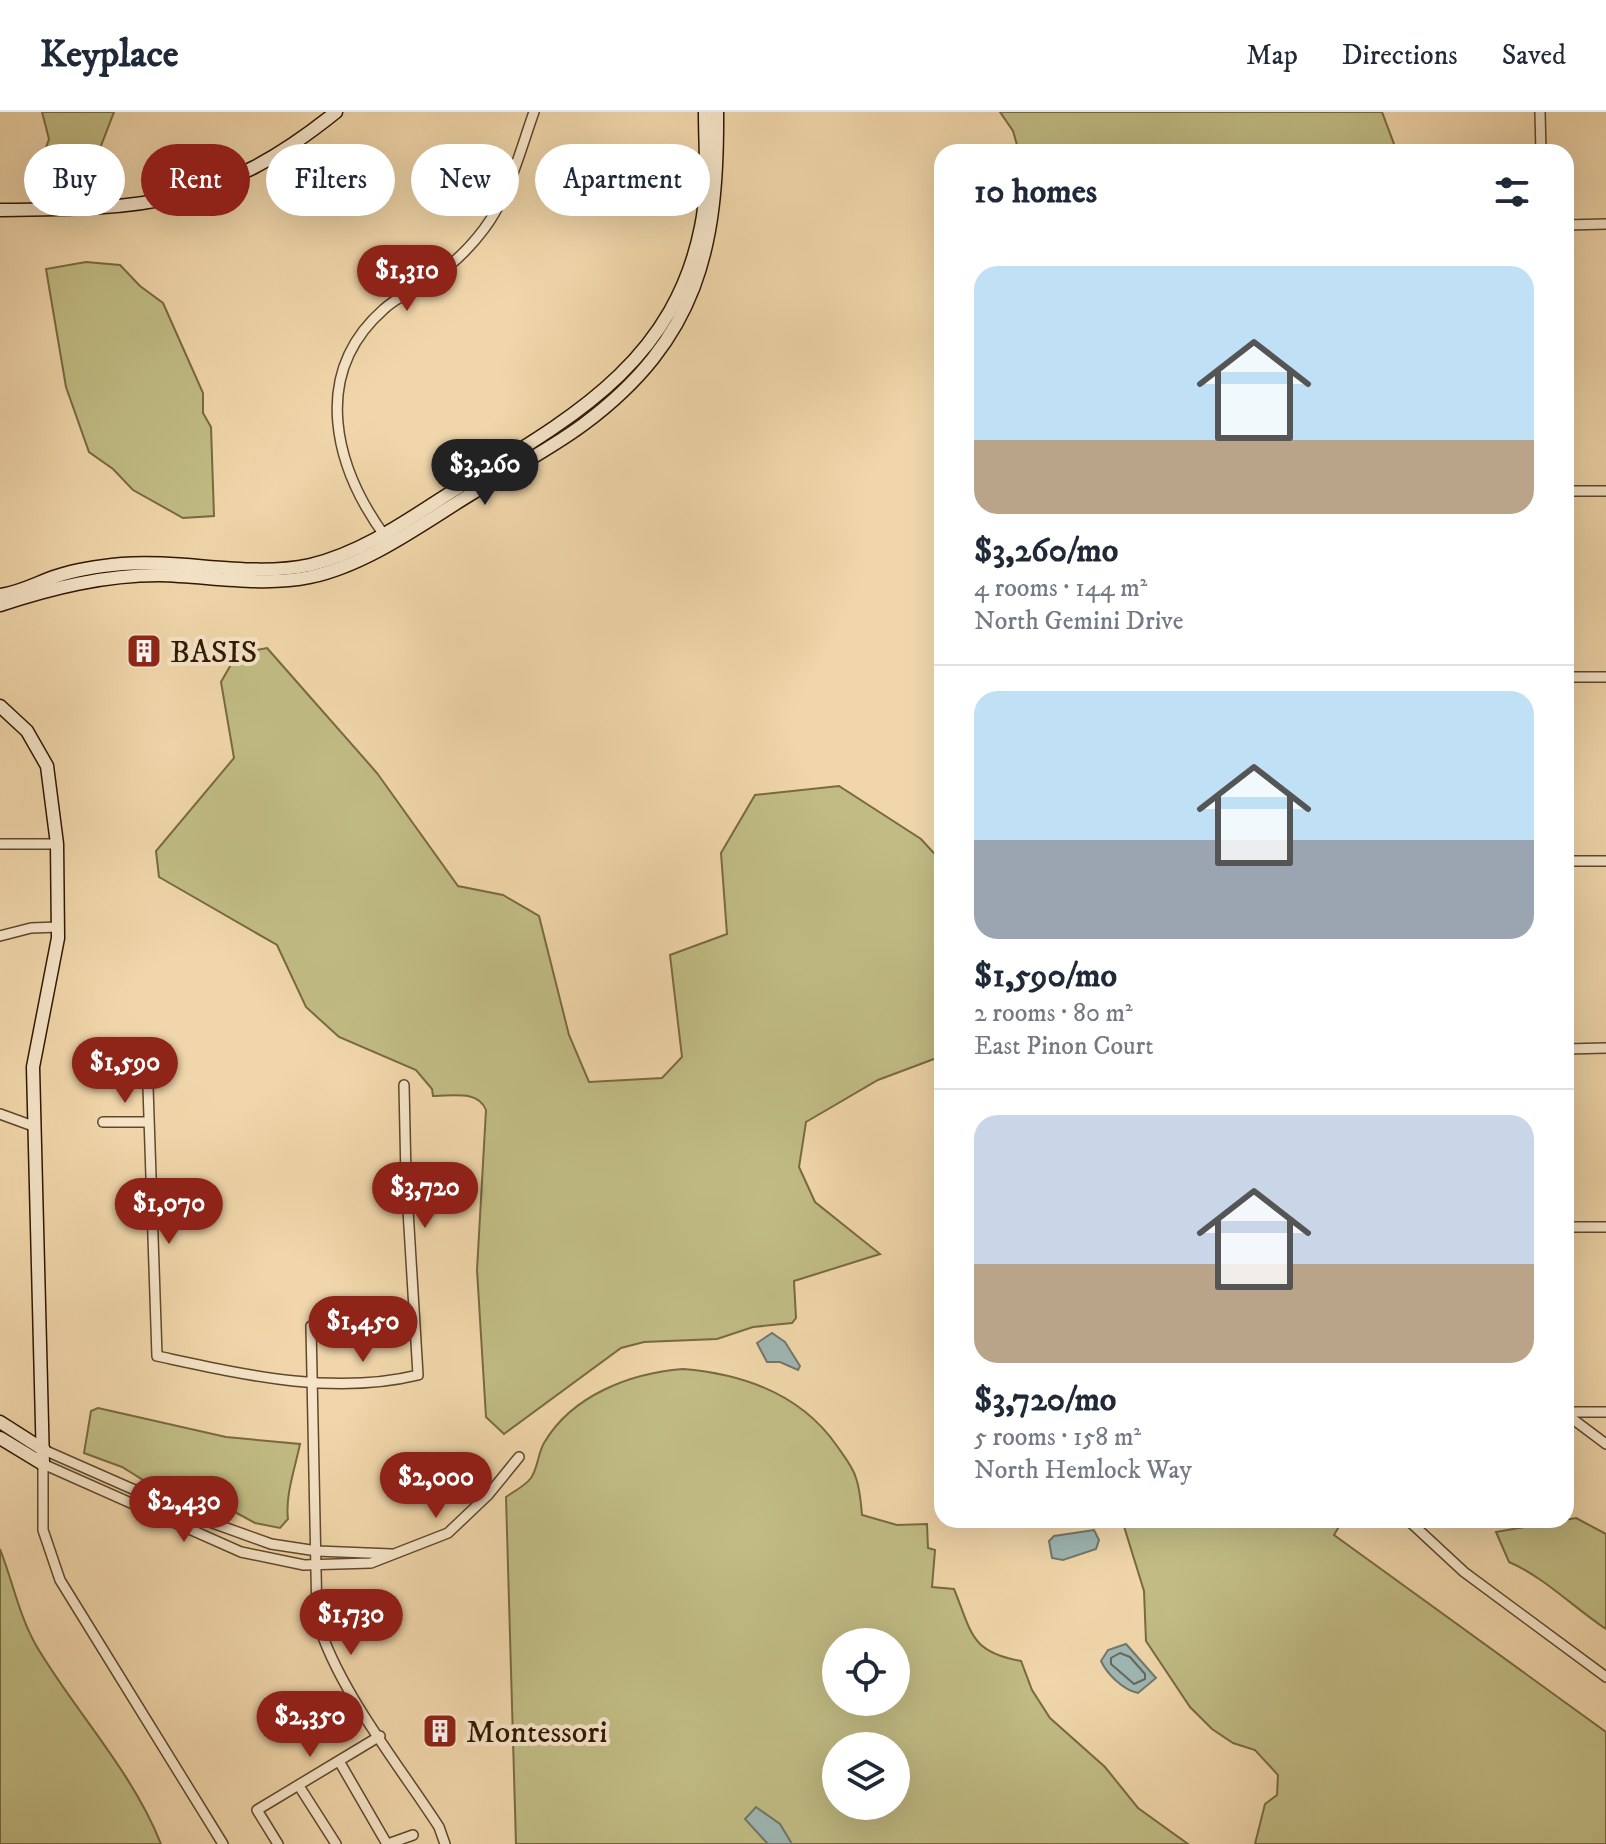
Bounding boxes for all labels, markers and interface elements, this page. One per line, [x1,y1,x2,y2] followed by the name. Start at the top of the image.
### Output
[40,31,179,79] text: Keyplace
[1246,38,1298,73] text: Map
[1342,38,1458,73] text: Directions
[1502,38,1566,73] text: Saved
[24,144,125,216] chip: Buy
[141,144,250,216] chip: Rent
[266,144,395,216] chip: Filters
[411,144,519,216] chip: New
[535,144,710,216] chip: Apartment
[1490,170,1534,214] icon: filters
[974,171,1097,213] text: 10 homes
[342,245,472,313] pin: $1,310
[375,254,439,287] text: $1,310
[1182,318,1326,462] icon: home
[420,439,550,507] pin: $3,260
[449,448,521,481] text: $3,260
[974,530,1118,572] text: $3,260/mo
[974,572,1147,605] text: 4 rooms · 144 m²
[974,605,1184,638] text: North Gemini Drive
[125,632,163,670] building icon: BASIS
[170,633,257,673] place label: BASIS
[1182,743,1326,887] icon: home
[974,955,1117,997] text: $1,590/mo
[974,997,1133,1030] text: 2 rooms · 80 m²
[974,1030,1154,1063] text: East Pinon Court
[60,1037,190,1105] pin: $1,590
[90,1046,160,1079] text: $1,590
[360,1162,490,1230] pin: $3,720
[1182,1167,1326,1311] icon: home
[390,1171,460,1204] text: $3,720
[104,1178,234,1246] pin: $1,070
[133,1187,205,1220] text: $1,070
[298,1296,428,1364] pin: $1,450
[327,1305,399,1338] text: $1,450
[974,1379,1116,1421] text: $3,720/mo
[974,1421,1141,1454] text: 5 rooms · 158 m²
[371,1452,501,1520] pin: $2,000
[974,1454,1192,1487] text: North Hemlock Way
[398,1461,474,1494] text: $2,000
[119,1476,249,1544] pin: $2,430
[147,1485,221,1518] text: $2,430
[286,1589,416,1657] pin: $1,730
[318,1598,384,1631] text: $1,730
[822,1628,910,1820] map controls
[822,1628,910,1716] button: locate
[245,1691,375,1759] pin: $2,350
[275,1700,345,1733] text: $2,350
[421,1712,459,1750] building icon: Montessori
[466,1713,607,1753] place label: Montessori
[822,1732,910,1820] button: layers

